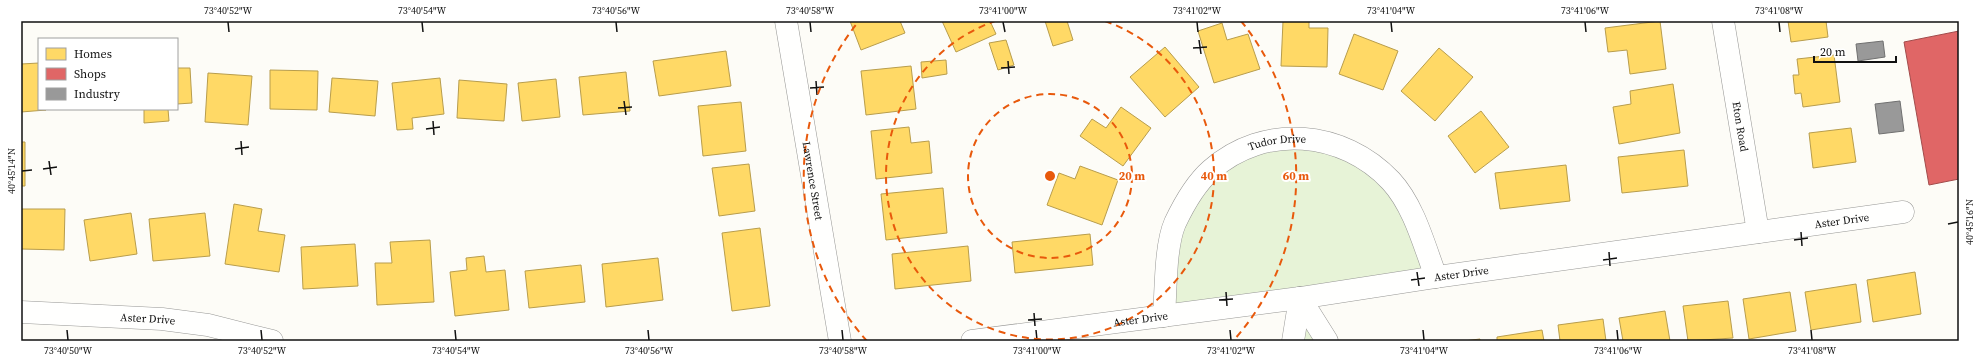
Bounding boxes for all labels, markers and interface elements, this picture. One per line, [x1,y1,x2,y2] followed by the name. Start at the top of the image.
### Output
[204,4,253,17] text: 73°40'52"W
[398,4,447,17] text: 73°40'54"W
[592,4,641,17] text: 73°40'56"W
[786,4,835,17] text: 73°40'58"W
[979,4,1028,17] text: 73°41'00"W
[1173,4,1222,17] text: 73°41'02"W
[1367,4,1416,17] text: 73°41'04"W
[1561,4,1610,17] text: 73°41'06"W
[1755,4,1804,17] text: 73°41'08"W
[38,38,178,110] legend
[1814,38,1896,64] scale bar
[1820,44,1846,60] text: 20 m
[74,46,112,62] text: Homes
[74,66,106,82] text: Shops
[74,86,121,102] text: Industry
[1728,101,1752,154] street label: Eton Road
[1246,131,1307,154] street label: Tudor Drive
[798,140,827,222] street label: Lawrence Street
[5,148,18,194] text: 40°45'14"N
[1119,168,1145,184] text: 20 m
[1201,168,1227,184] text: 40 m
[1283,168,1309,184] text: 60 m
[1043,169,1057,183] centre of rings
[1963,199,1976,245] text: 40°45'16"N
[1813,210,1870,232] street label: Aster Drive
[1433,263,1490,285] street label: Aster Drive
[1112,308,1169,330] street label: Aster Drive
[120,310,177,329] street label: Aster Drive
[44,344,93,357] text: 73°40'50"W
[238,344,287,357] text: 73°40'52"W
[432,344,481,357] text: 73°40'54"W
[625,344,674,357] text: 73°40'56"W
[819,344,868,357] text: 73°40'58"W
[1013,344,1062,357] text: 73°41'00"W
[1207,344,1256,357] text: 73°41'02"W
[1400,344,1449,357] text: 73°41'04"W
[1594,344,1643,357] text: 73°41'06"W
[1788,344,1837,357] text: 73°41'08"W

